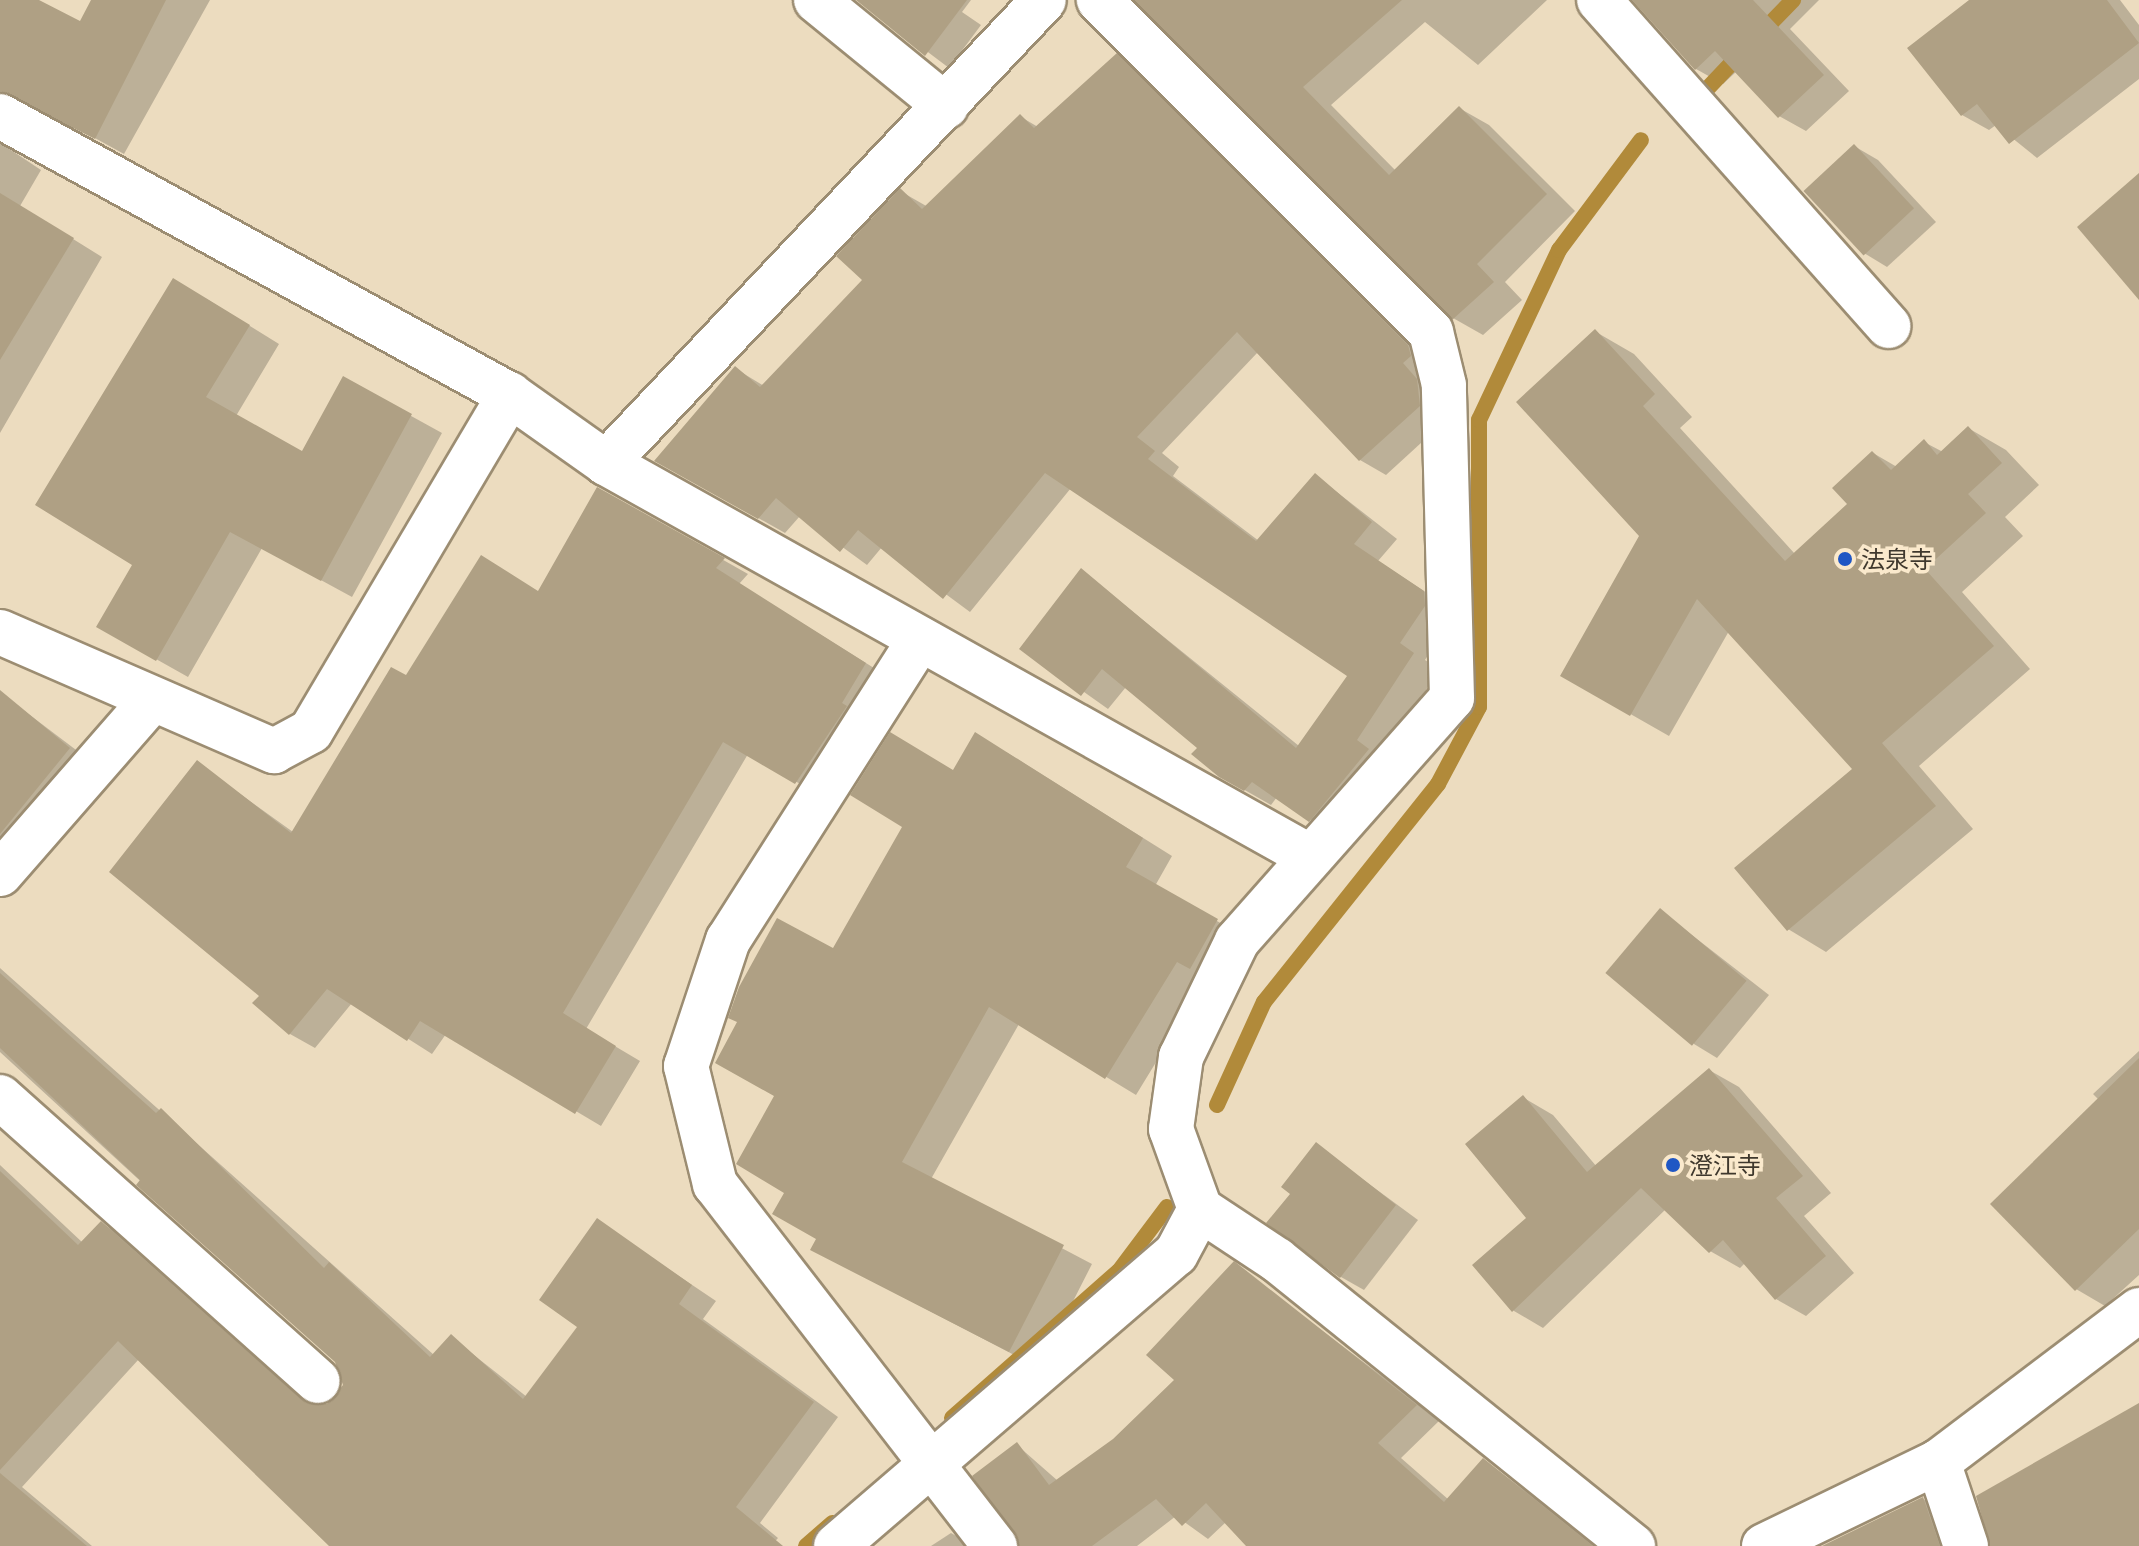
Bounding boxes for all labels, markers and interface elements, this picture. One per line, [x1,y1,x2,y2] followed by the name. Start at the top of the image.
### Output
[1861,545,1933,573] place label: 法泉寺
[1836,550,1854,568] marker: 法泉寺
[1689,1151,1761,1179] place label: 澄江寺
[1664,1156,1682,1174] marker: 澄江寺

